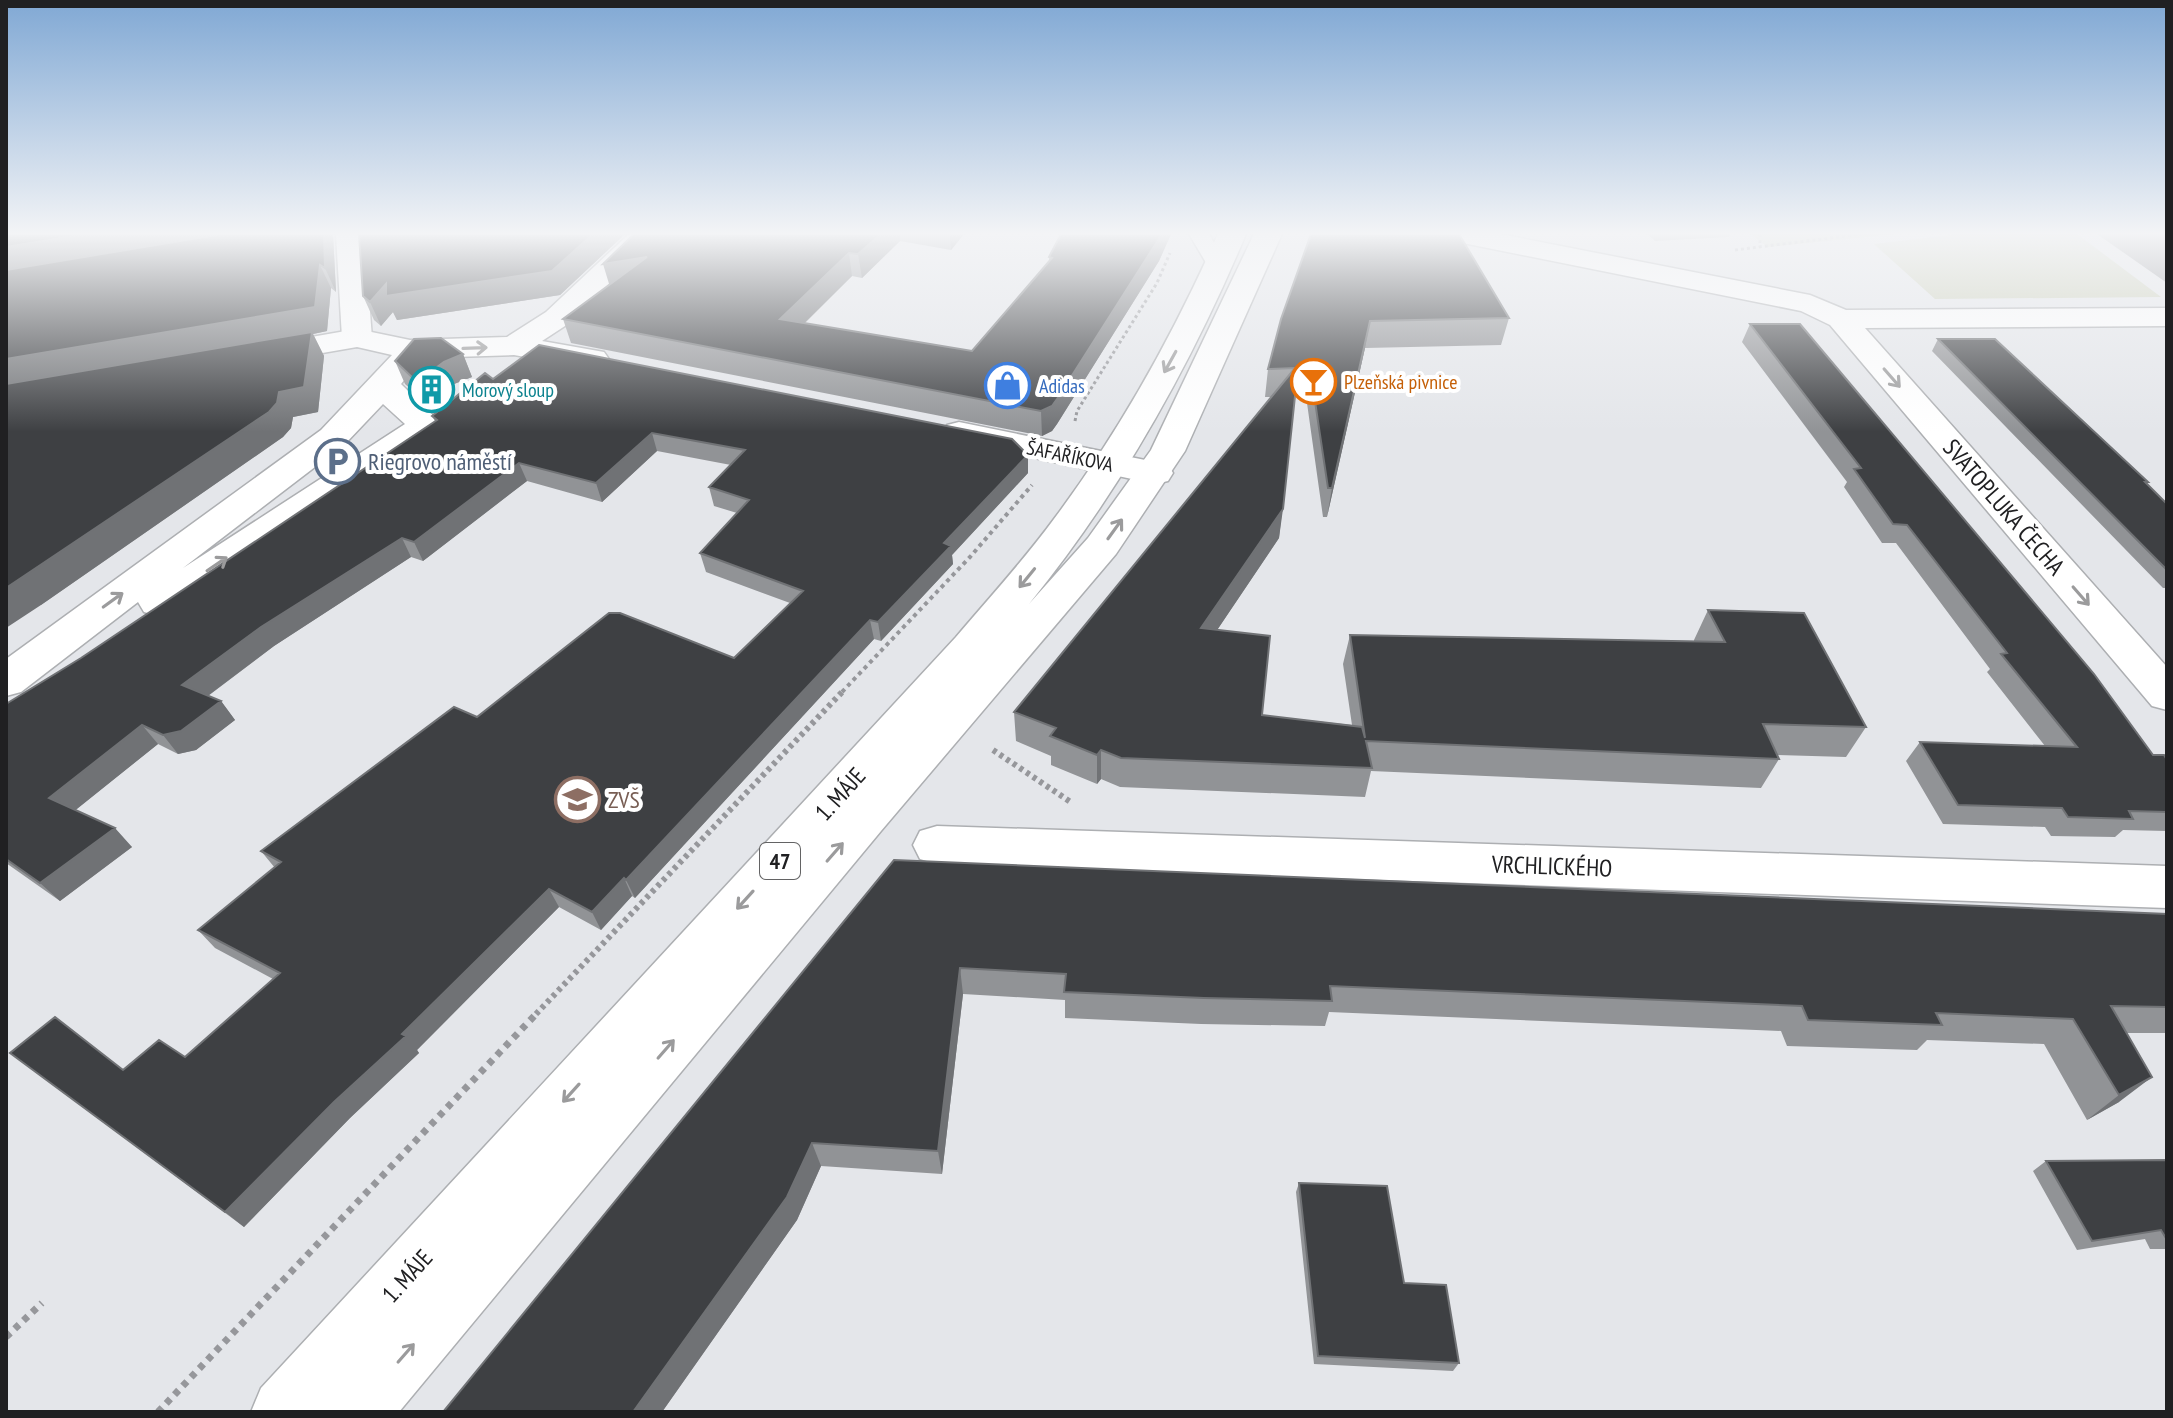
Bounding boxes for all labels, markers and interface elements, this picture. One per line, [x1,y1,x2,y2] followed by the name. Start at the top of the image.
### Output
[461,340,488,355] one-way arrow
[1162,350,1178,373] one-way arrow
[1289,358,1337,406] bar icon: Plzeňská pivnice
[984,362,1032,410] shop icon: Adidas
[407,366,455,414] building icon: Morový sloup
[1883,368,1901,388] one-way arrow
[1344,369,1457,395] place label: Plzeňská pivnice
[1039,373,1085,399] place label: Adidas
[462,377,554,403] place label: Morový sloup
[1936,433,2072,582] street label: SVATOPLUKA ČECHA
[1024,434,1116,478] street label: ŠAFAŘÍKOVA
[313,437,361,485] parking icon: Riegrovo náměstí
[368,446,512,477] place label: Riegrovo náměstí
[1106,519,1123,540] one-way arrow
[205,555,228,571] one-way arrow
[1018,567,1035,588] one-way arrow
[2071,585,2089,605] one-way arrow
[102,592,124,609] one-way arrow
[808,761,872,827] street label: 1. MÁJE
[553,775,601,823] school or university icon: ZVŠ
[608,784,640,815] place label: ZVŠ
[826,842,844,862] one-way arrow
[760,843,800,879] road number: 47
[1490,848,1613,884] street label: VRCHLICKÉHO
[735,890,754,910] one-way arrow
[657,1039,675,1060] one-way arrow
[562,1083,580,1103] one-way arrow
[375,1243,439,1309] street label: 1. MÁJE
[397,1343,415,1363] one-way arrow

